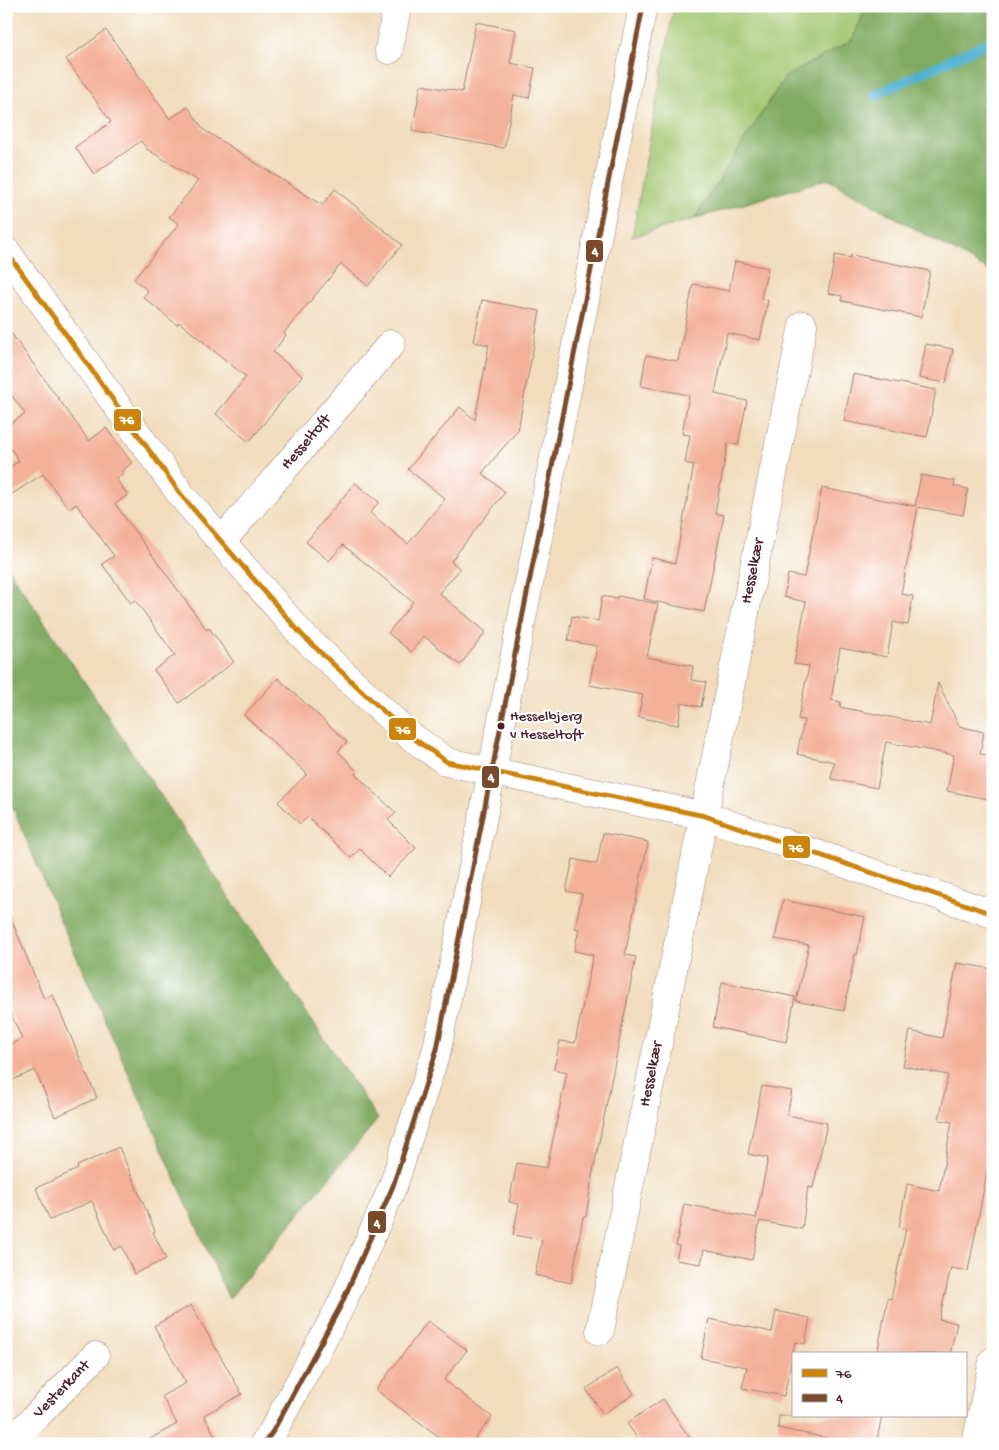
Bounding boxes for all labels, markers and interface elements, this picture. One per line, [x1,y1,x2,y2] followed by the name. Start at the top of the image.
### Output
[585,239,604,263] line badge: 4
[591,244,599,261] text: 4
[113,408,142,432] line badge: 76
[278,410,337,474] street label: Hesseltoft
[119,413,135,430] text: 76
[737,536,769,606] street label: Hesselkær
[510,708,585,744] place label: Hesselbjerg v Hesseltoft
[388,717,417,741] line badge: 76
[496,721,506,731] marker: Hesselbjerg v Hesseltoft
[395,723,411,740] text: 76
[481,765,500,789] line badge: 4
[487,770,495,787] text: 4
[782,835,811,859] line badge: 76
[788,841,804,858] text: 76
[636,1039,668,1108] street label: Hesselkær
[367,1210,387,1234] line badge: 4
[373,1216,381,1233] text: 4
[792,1352,966,1418] legend
[29,1356,96,1423] street label: Vesterkant
[835,1366,852,1384] text: 76
[836,1390,843,1408] text: 4

